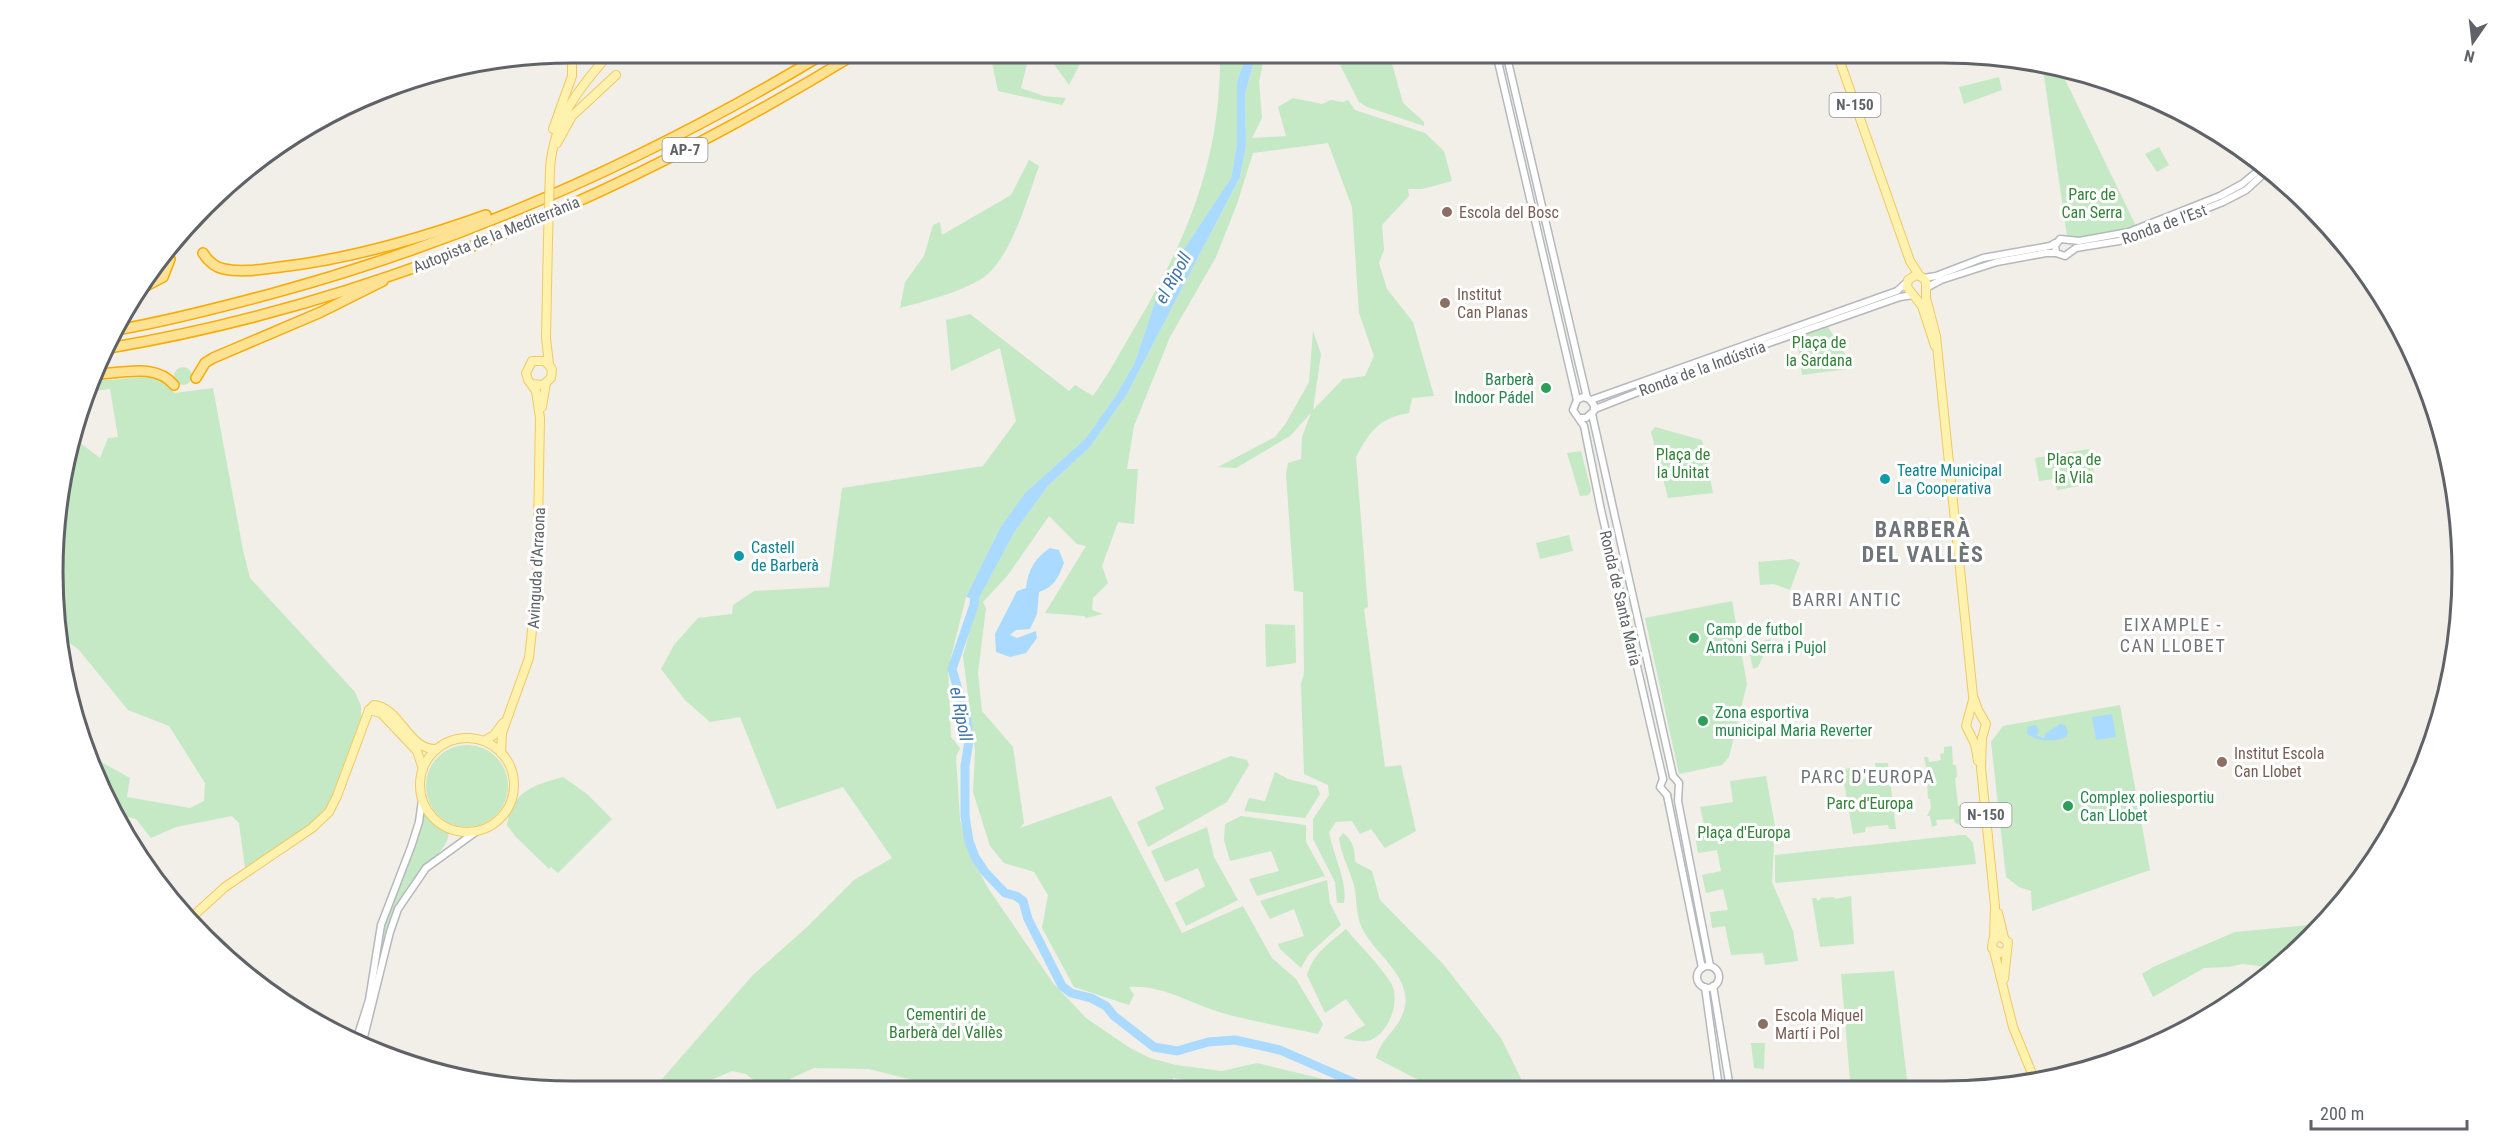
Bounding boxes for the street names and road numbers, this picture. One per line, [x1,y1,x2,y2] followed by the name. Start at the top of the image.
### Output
[1830,93,1880,117] road number: N-150
[662,138,708,162] road number: AP-7
[410,192,582,277] street label: Autopista de la Mediterrània
[2119,200,2210,249] street label: Ronda de l'Est
[1636,337,1768,400] street label: Ronda de la Indústria
[524,507,549,629] street label: Avinguda d'Arraona
[1596,529,1645,668] street label: Ronda de Santa Maria
[1960,803,2012,827] road number: N-150

